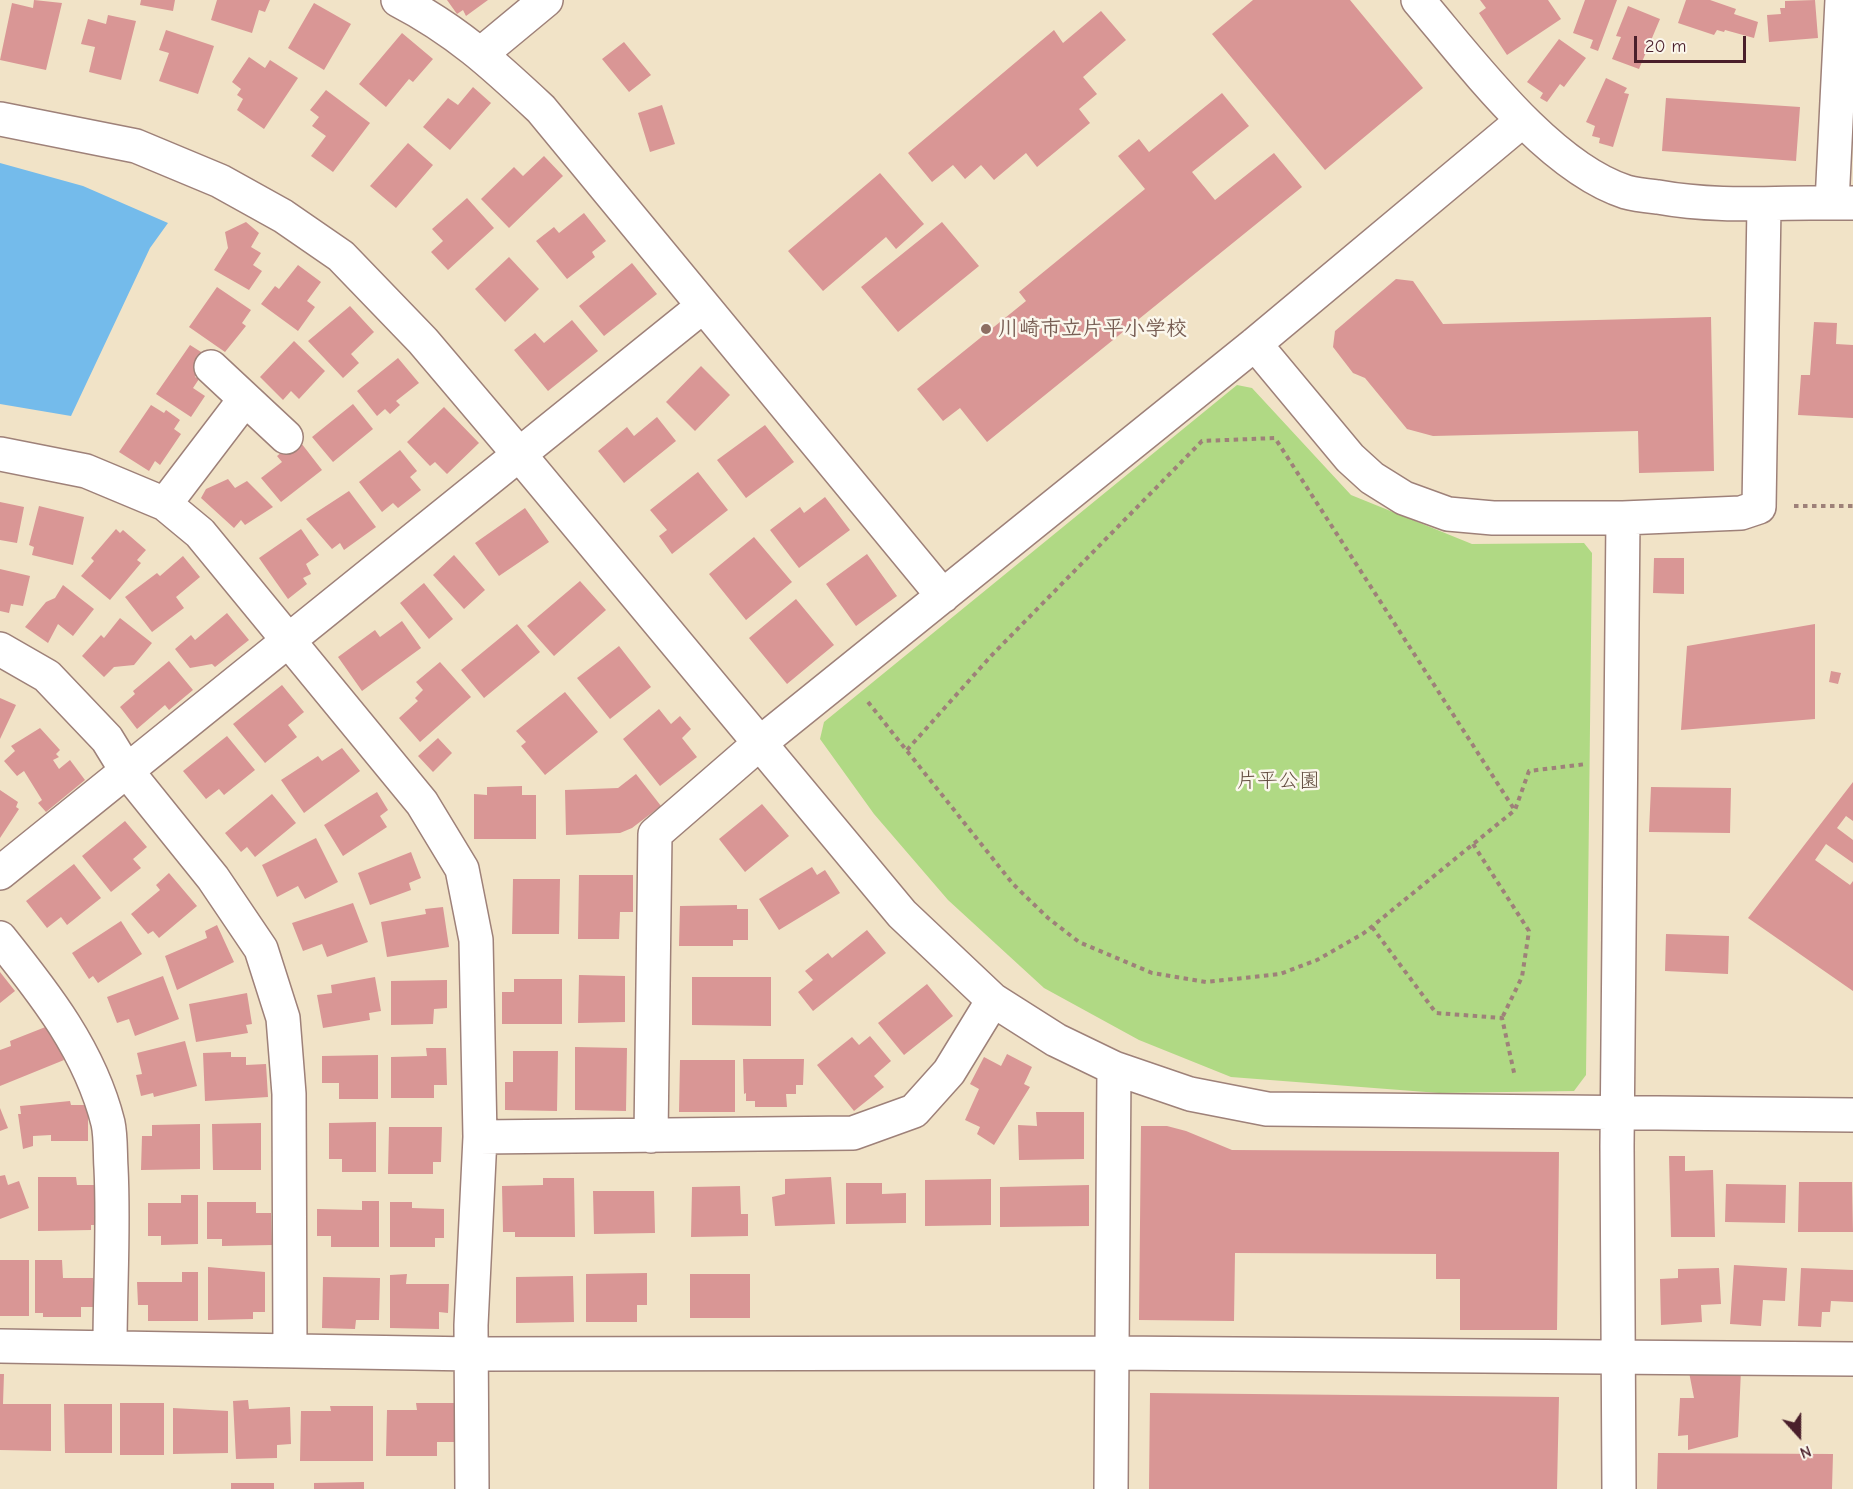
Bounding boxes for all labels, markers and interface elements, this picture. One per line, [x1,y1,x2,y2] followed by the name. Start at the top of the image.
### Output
[1637,24,1750,62] scale bar
[1645,36,1686,57] text: 20 m
[998,316,1187,342] place label: 川崎市立片平小学校
[979,322,993,336] marker: 川崎市立片平小学校
[1236,768,1320,794] park label: 片平公園
[1769,1405,1829,1465] north arrow
[1797,1442,1814,1462] text: N

